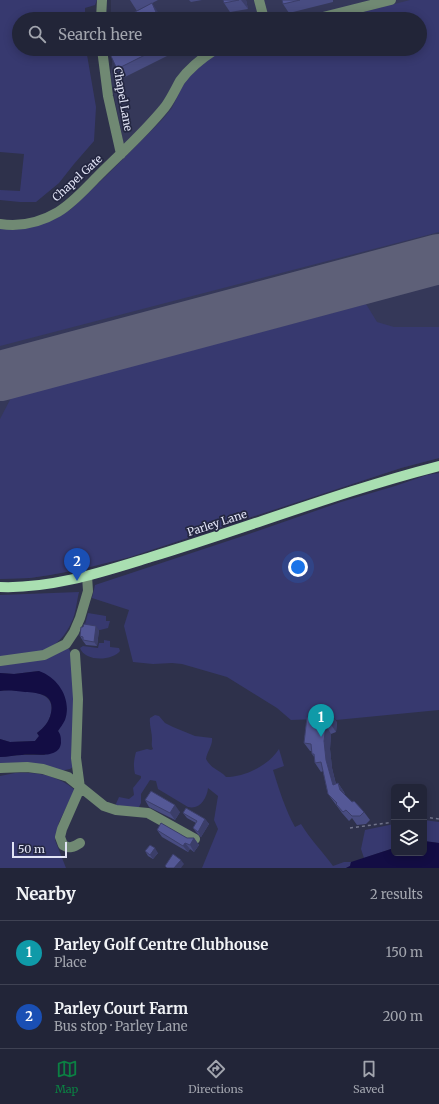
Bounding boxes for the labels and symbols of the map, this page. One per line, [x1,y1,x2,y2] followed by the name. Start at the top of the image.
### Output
[110,66,136,133] street label: Chapel Lane
[49,152,105,204] street label: Chapel Gate
[185,507,249,539] street label: Parley Lane
[64,548,90,581] pin: 2
[288,557,308,577] your location
[308,704,334,737] pin: 1
[12,840,67,859] scale bar

